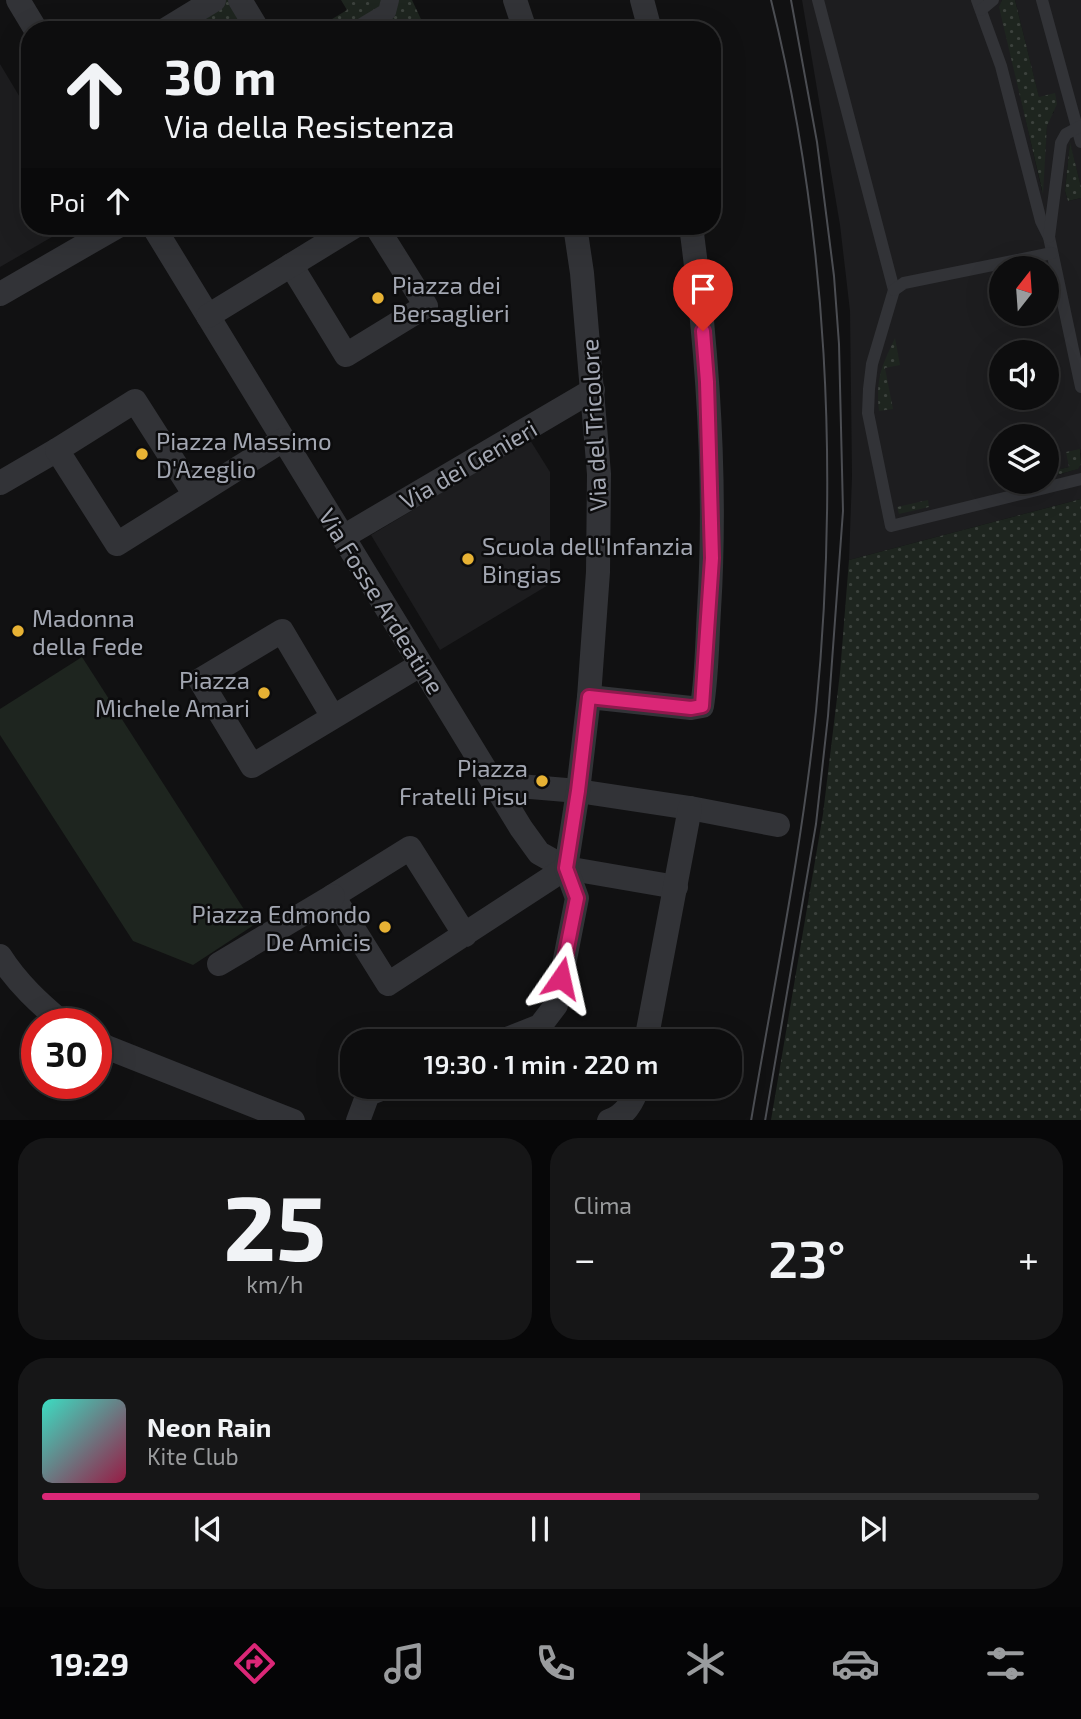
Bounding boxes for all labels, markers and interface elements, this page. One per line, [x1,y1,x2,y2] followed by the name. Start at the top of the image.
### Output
[164,46,276,105] text: 30 m
[49,49,140,140] icon: ahead
[164,106,454,144] text: Via della Resistenza
[99,182,137,220] icon: ahead
[49,186,85,217] text: Poi
[989,256,1059,326] north arrow
[989,256,1059,494] map controls
[673,259,733,331] pin
[392,270,510,327] place label: Piazza dei Bersaglieri
[684,270,722,308] icon: arrive
[370,290,386,306] marker: Piazza dei Bersaglieri
[574,338,612,512] street label: Via del Tricolore
[989,340,1059,410] button: sound
[394,413,542,515] street label: Via dei Genieri
[989,424,1059,494] button: layers
[156,426,332,483] place label: Piazza Massimo D'Azeglio
[134,446,150,462] marker: Piazza Massimo D'Azeglio
[313,503,451,699] street label: Via Fosse Ardeatine
[482,531,693,588] place label: Scuola dell'Infanzia Bingias
[460,551,476,567] marker: Scuola dell'Infanzia Bingias
[32,603,144,660] place label: Madonna della Fede
[10,623,26,639] marker: Madonna della Fede
[95,665,250,722] place label: Piazza Michele Amari
[256,685,272,701] marker: Piazza Michele Amari
[399,753,528,810] place label: Piazza Fratelli Pisu
[534,773,550,789] marker: Piazza Fratelli Pisu
[192,899,371,956] place label: Piazza Edmondo De Amicis
[377,919,393,935] marker: Piazza Edmondo De Amicis
[524,941,598,1015] position arrow
[21,1008,112,1099] speed limit sign: 30
[424,1048,658,1079] text: 19:30 · 1 min · 220 m
[223,1170,326,1279] text: 25
[574,1191,632,1219] text: Clima
[768,1226,846,1288] text: 23°
[574,1235,596,1281] text: −
[1018,1235,1039,1281] text: +
[246,1270,303,1298] text: km/h
[147,1411,271,1442] text: Neon Rain
[147,1442,239,1470] text: Kite Club
[189,1510,227,1548] icon: previous
[521,1510,559,1548] icon: pause
[854,1510,892,1548] icon: next
[230,1639,279,1688] icon: directions
[380,1639,429,1688] icon: music
[531,1639,580,1688] icon: phone
[681,1639,730,1688] icon: climate
[831,1639,880,1688] icon: car
[981,1639,1030,1688] icon: filters
[51,1644,129,1682] text: 19:29

